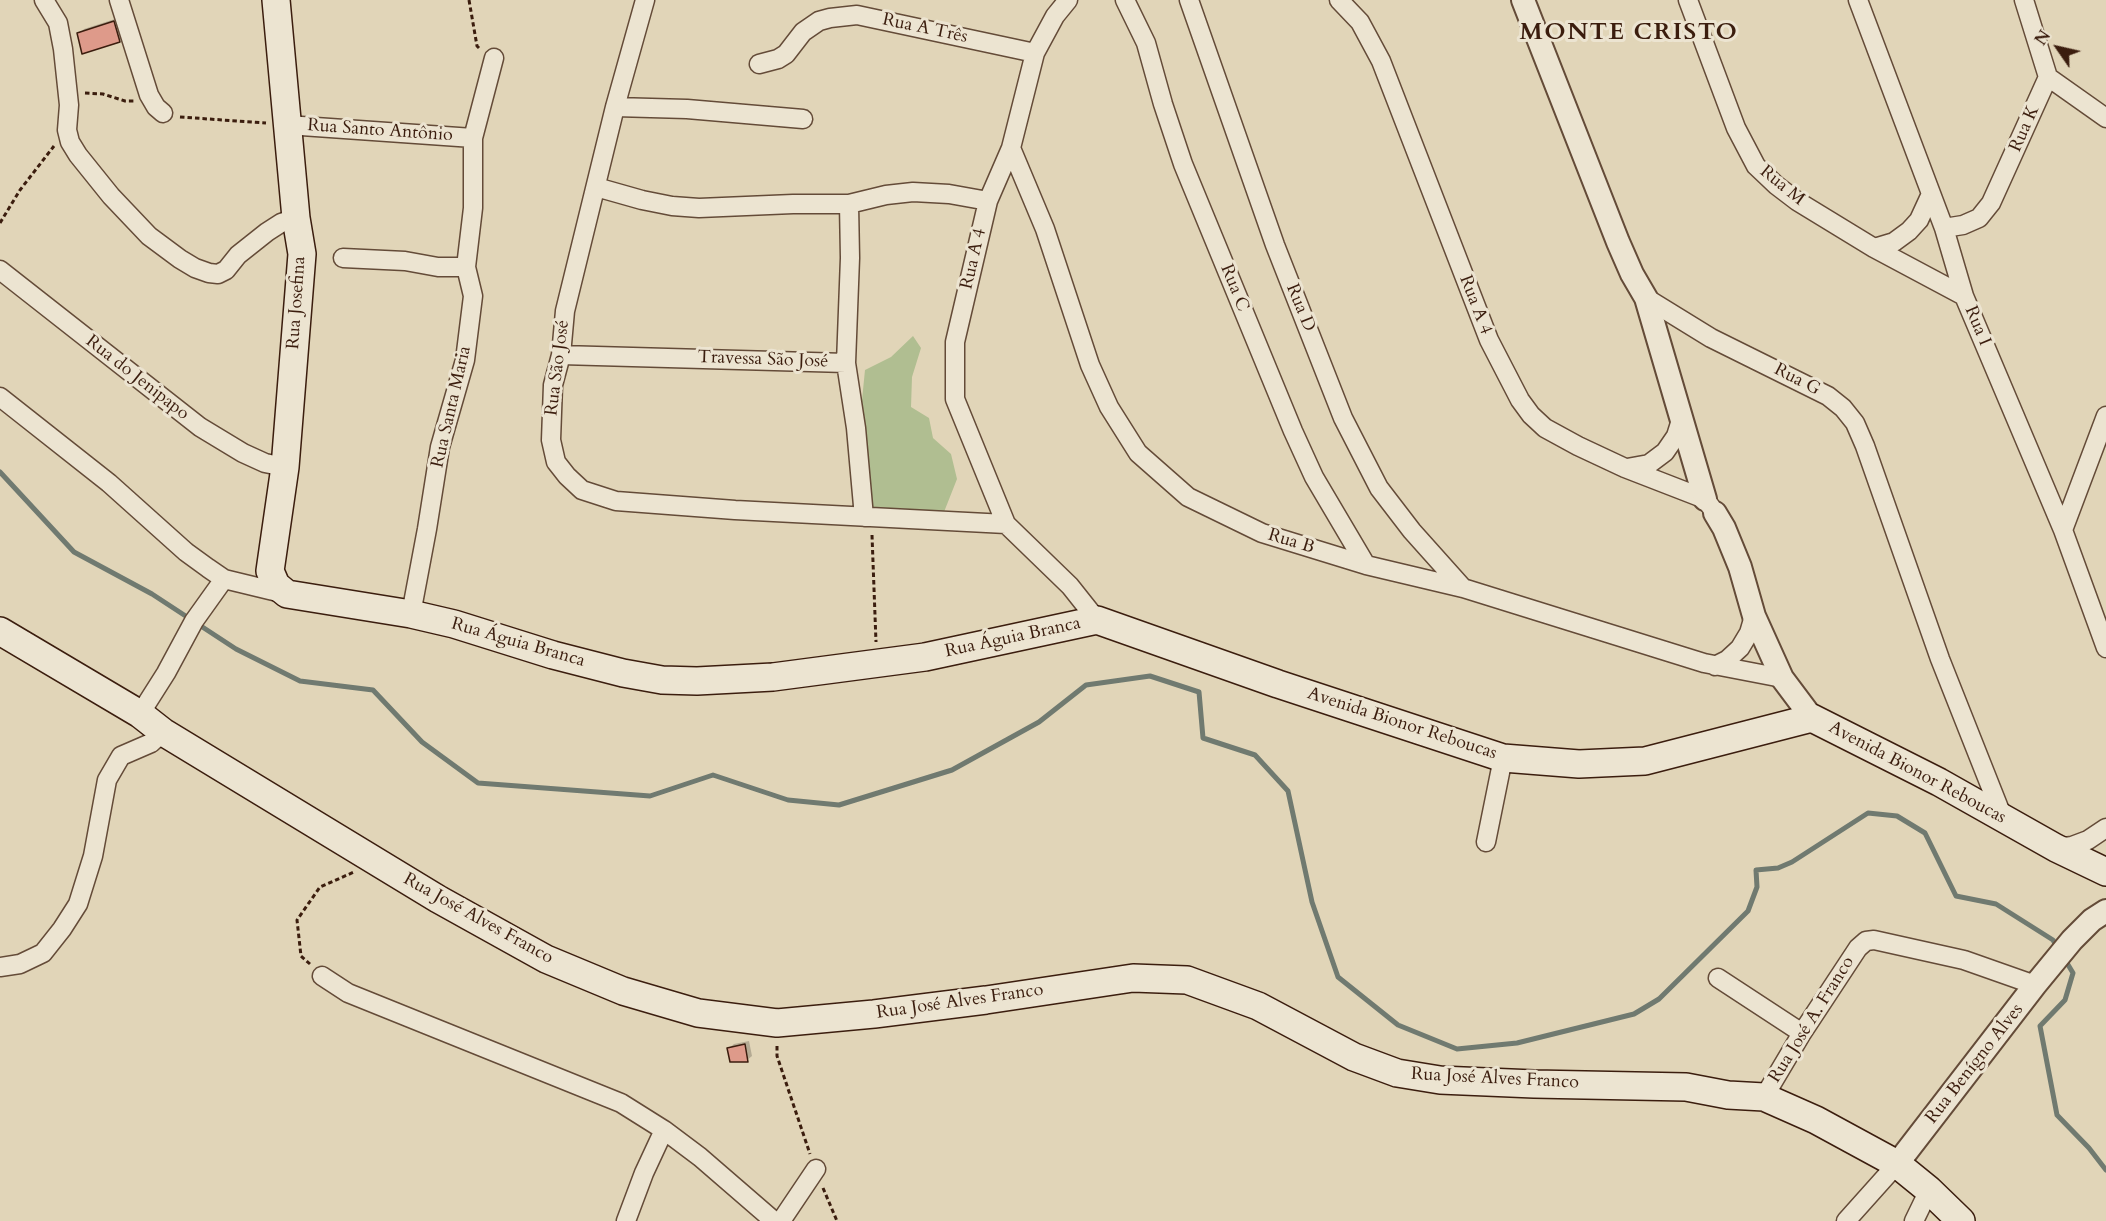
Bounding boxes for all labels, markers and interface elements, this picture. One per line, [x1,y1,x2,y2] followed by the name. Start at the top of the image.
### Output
[880,9,970,49] street label: Rua A Três
[2028,18,2088,78] north arrow
[1520,19,1738,47] district label: MONTE CRISTO
[2030,26,2056,50] text: N
[2005,103,2045,155] street label: Rua K
[307,115,453,147] street label: Rua Santo Antônio
[1755,161,1809,211] street label: Rua M
[957,226,991,292] street label: Rua A 4
[283,256,311,350] street label: Rua Josefina
[1215,261,1253,315] street label: Rua C
[1454,272,1496,338] street label: Rua A 4
[1281,281,1319,335] street label: Rua D
[1959,303,1995,349] street label: Rua I
[541,319,575,417] street label: Rua São José
[81,331,193,425] street label: Rua do Jenipapo
[427,344,477,470] street label: Rua Santa Maria
[697,347,829,373] street label: Travessa São José
[1770,359,1824,401] street label: Rua G
[1265,525,1317,559] street label: Rua B
[943,613,1083,663] street label: Rua Águia Branca
[449,614,587,672] street label: Rua Águia Branca
[1305,683,1499,765] street label: Avenida Bionor Reboucas
[1825,717,2009,829] street label: Avenida Bionor Reboucas
[399,869,557,969] street label: Rua José Alves Franco
[1764,953,1860,1087] street label: Rua José A. Franco
[875,980,1045,1024] street label: Rua José Alves Franco
[1921,1000,2029,1128] street label: Rua Benígno Alves
[1411,1064,1579,1094] street label: Rua José Alves Franco

